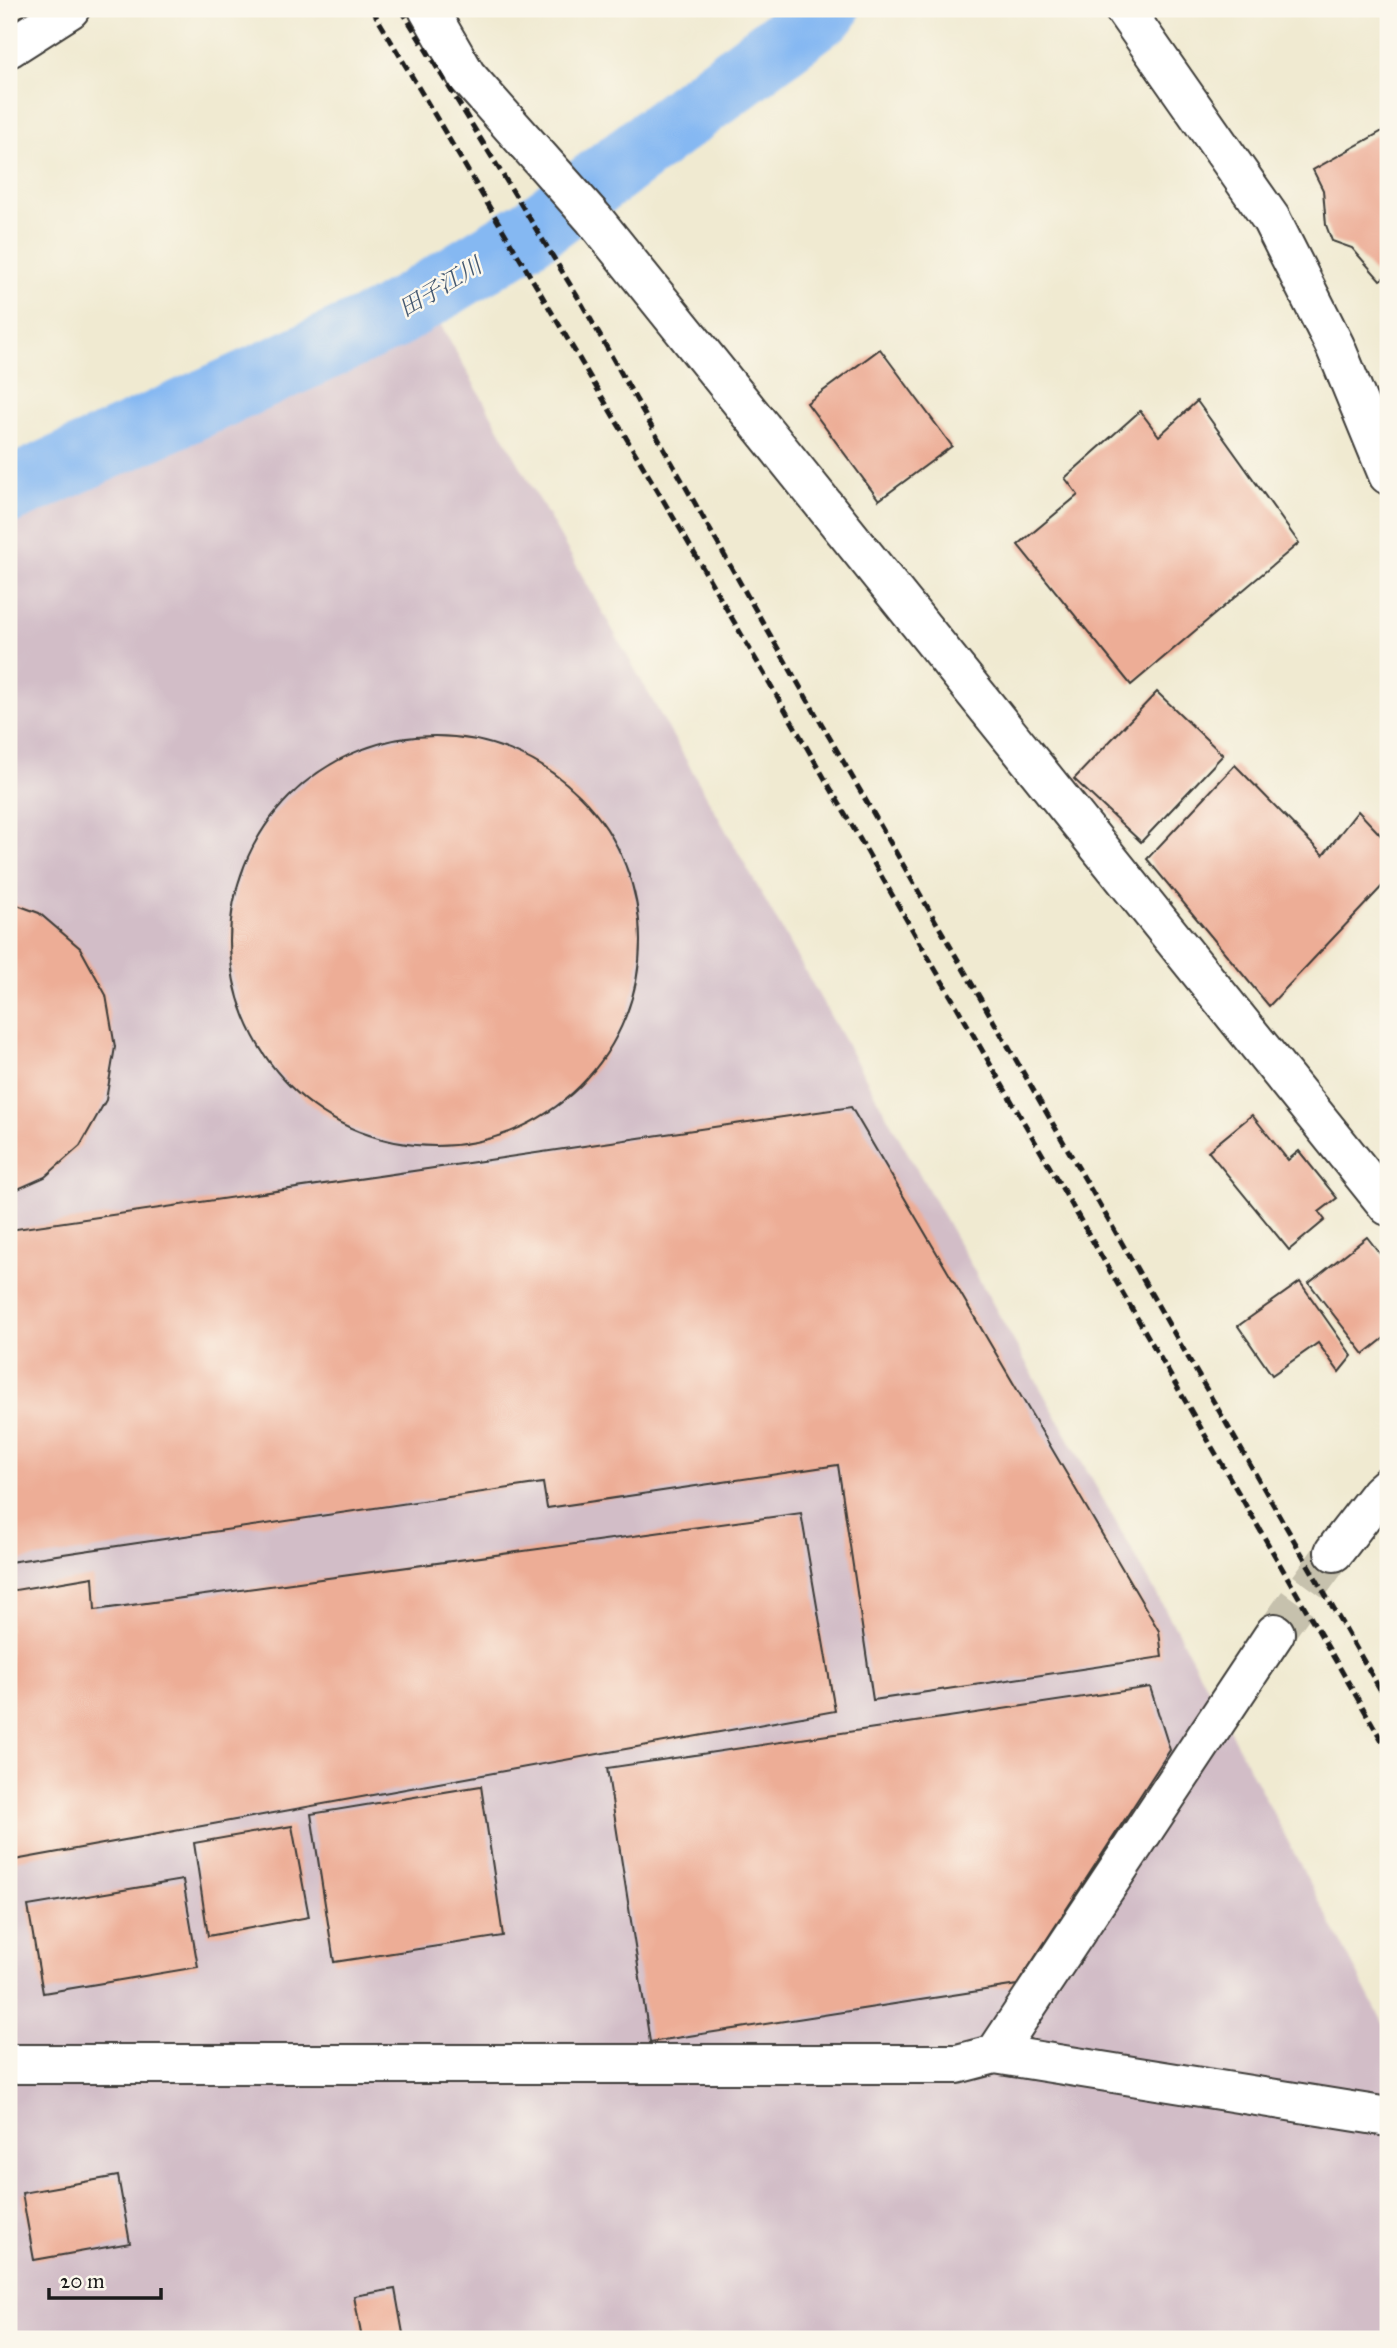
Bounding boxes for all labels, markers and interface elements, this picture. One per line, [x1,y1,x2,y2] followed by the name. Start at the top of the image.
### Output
[393,250,489,323] water label: 田子江川
[49,2257,161,2301] scale bar
[60,2268,105,2294] text: 20 m

